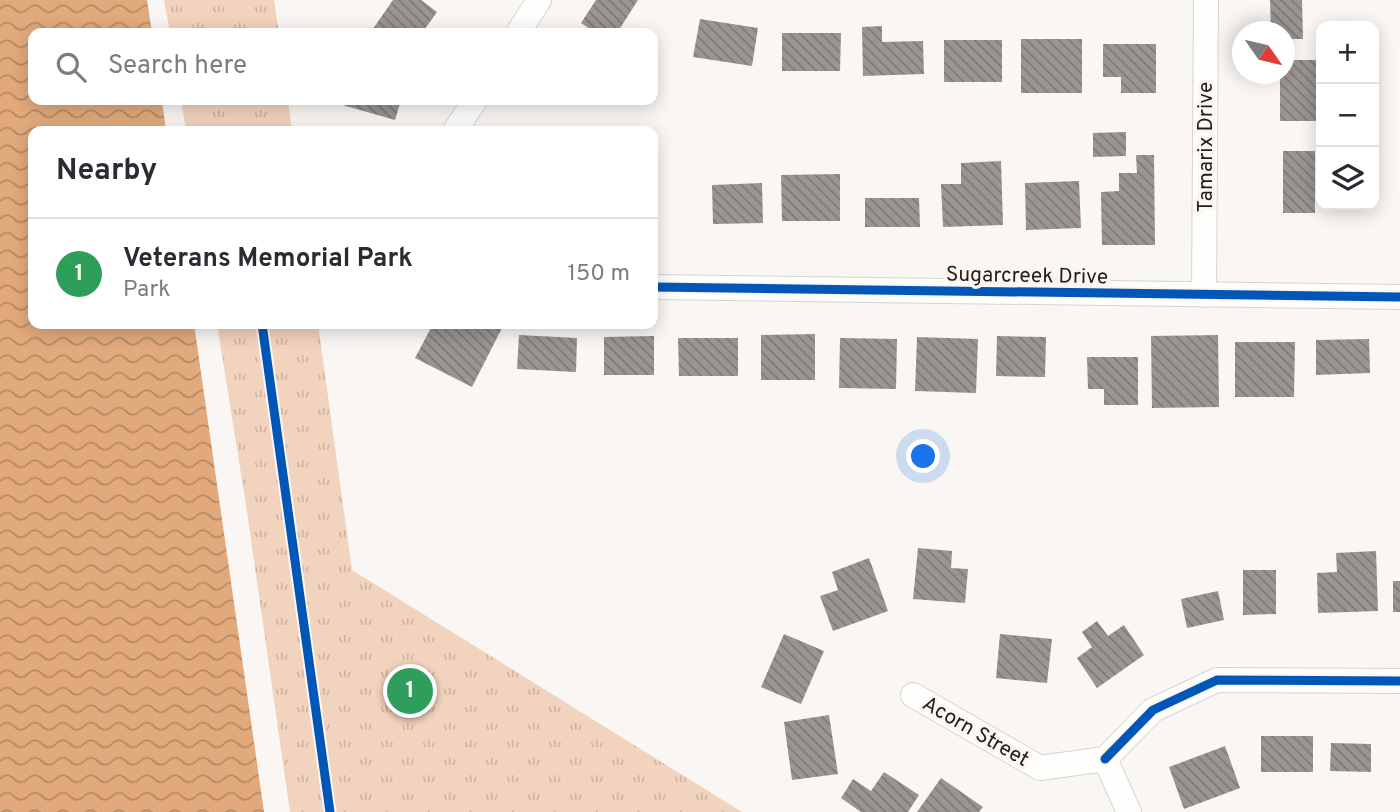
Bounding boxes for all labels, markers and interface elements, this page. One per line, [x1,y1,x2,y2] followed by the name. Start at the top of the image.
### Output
[1232,21,1295,84] north arrow
[1316,21,1379,210] map controls
[1316,21,1379,84] button: +
[28,28,658,105] search box
[52,48,90,86] icon: search
[108,50,247,83] text: Search here
[1193,82,1220,212] street label: Tamarix Drive
[1316,84,1379,147] button: −
[1316,147,1379,210] button: layers
[56,153,157,190] text: Nearby
[123,243,413,276] text: Veterans Memorial Park
[74,260,84,289] text: 1
[568,260,630,289] text: 150 m
[946,262,1108,291] street label: Sugarcreek Drive
[123,276,170,305] text: Park
[906,439,940,473] your location
[387,665,433,717] pin: 1
[917,691,1034,774] street label: Acorn Street

